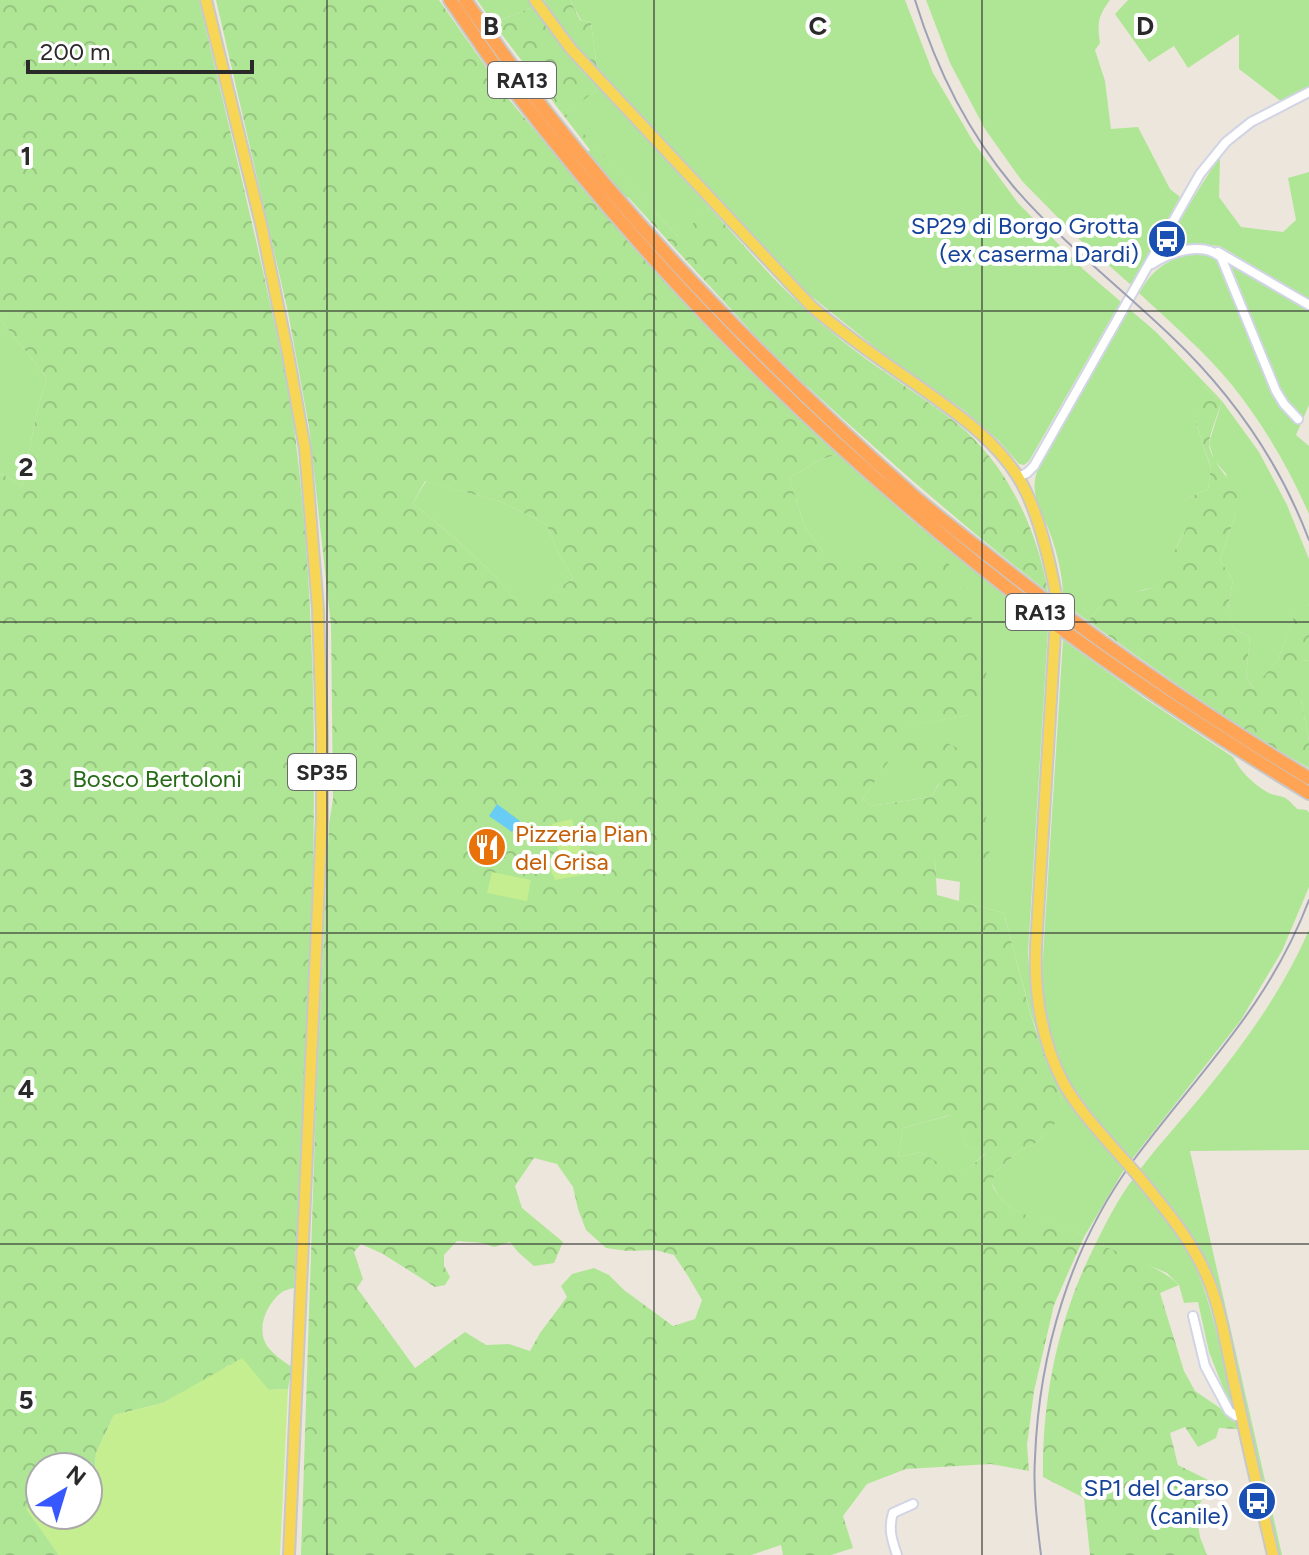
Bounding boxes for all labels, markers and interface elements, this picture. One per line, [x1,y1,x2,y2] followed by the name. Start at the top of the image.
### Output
[483,10,499,42] text: B
[809,10,828,42] text: C
[1136,10,1154,42] text: D
[28,24,252,74] scale bar
[40,37,111,66] text: 200 m
[488,62,556,98] road number: RA13
[21,140,31,172] text: 1
[911,211,1139,268] place label: SP29 di Borgo Grotta (ex caserma Dardi)
[1146,218,1188,260] bus stop icon: SP29 di Borgo Grotta (ex caserma Dardi)
[18,451,34,483] text: 2
[1006,594,1074,630] road number: RA13
[288,754,356,790] road number: SP35
[19,762,33,794] text: 3
[72,764,242,793] park label: Bosco Bertoloni
[515,819,648,876] place label: Pizzeria Pian del Grisa
[466,826,508,868] restaurant icon: Pizzeria Pian del Grisa
[18,1073,34,1105] text: 4
[18,1384,34,1416] text: 5
[24,1451,104,1531] north arrow
[61,1460,91,1492] text: N
[1083,1473,1229,1530] place label: SP1 del Carso (canile)
[1236,1480,1278,1522] bus stop icon: SP1 del Carso (canile)

